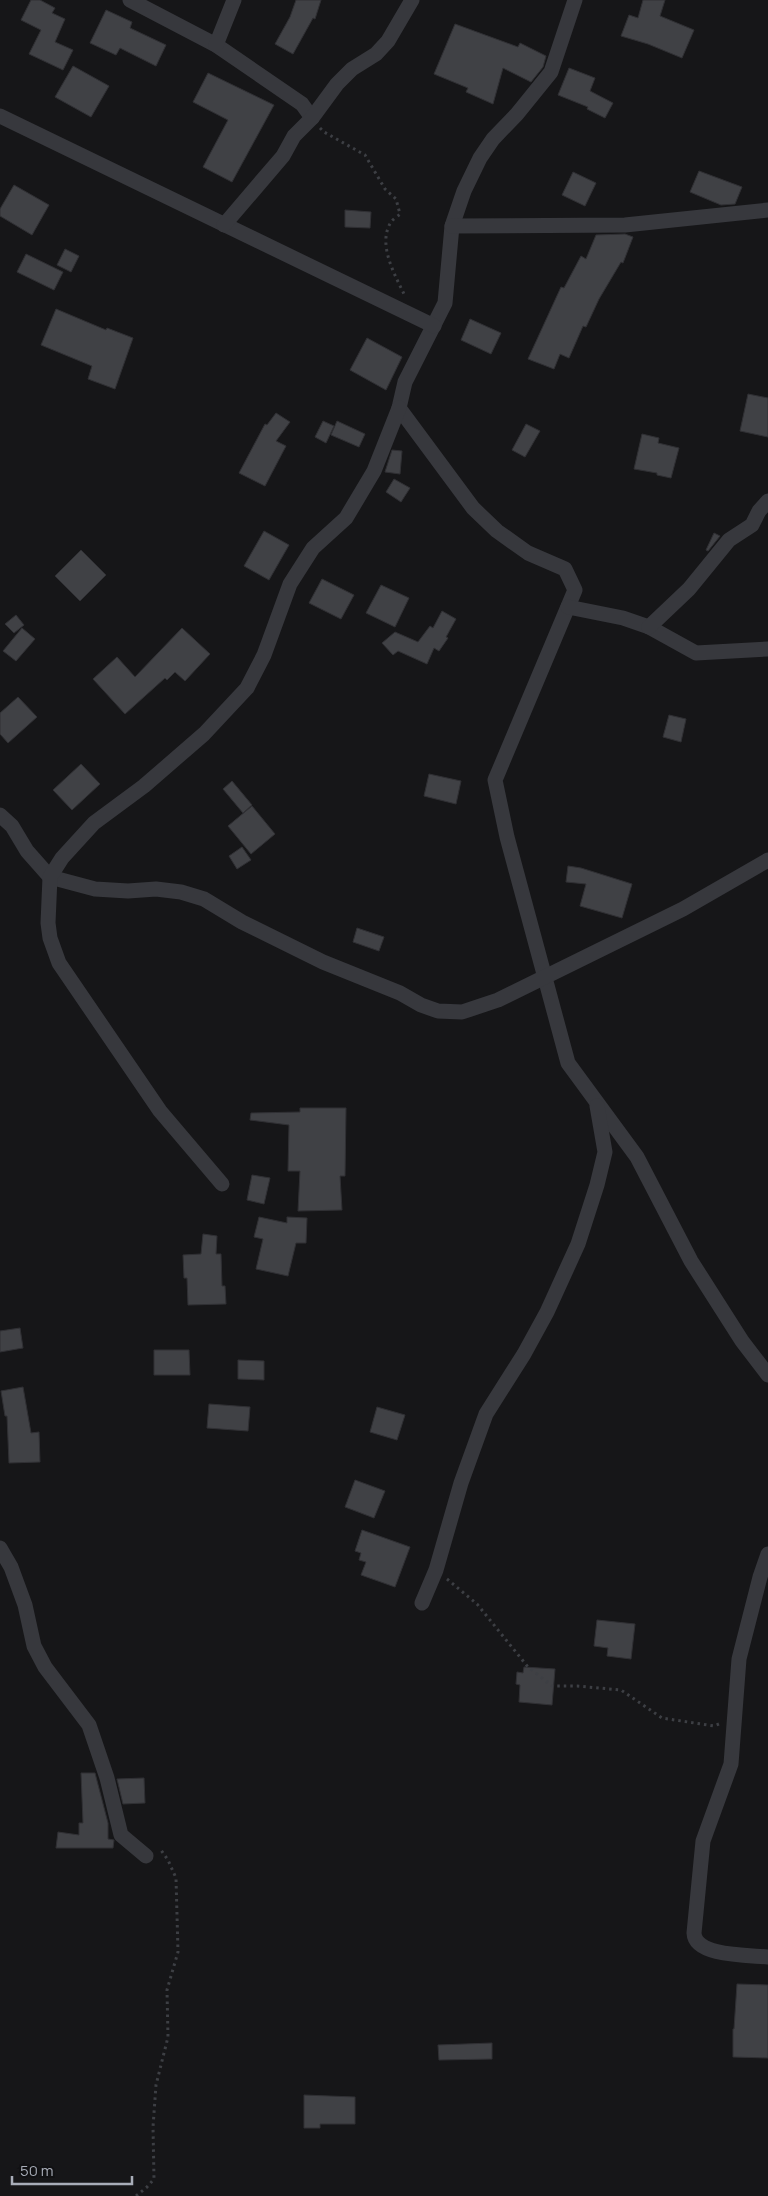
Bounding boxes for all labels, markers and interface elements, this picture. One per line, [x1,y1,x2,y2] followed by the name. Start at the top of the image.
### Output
[12,2154,132,2186] scale bar
[20,2160,54,2181] text: 50 m

